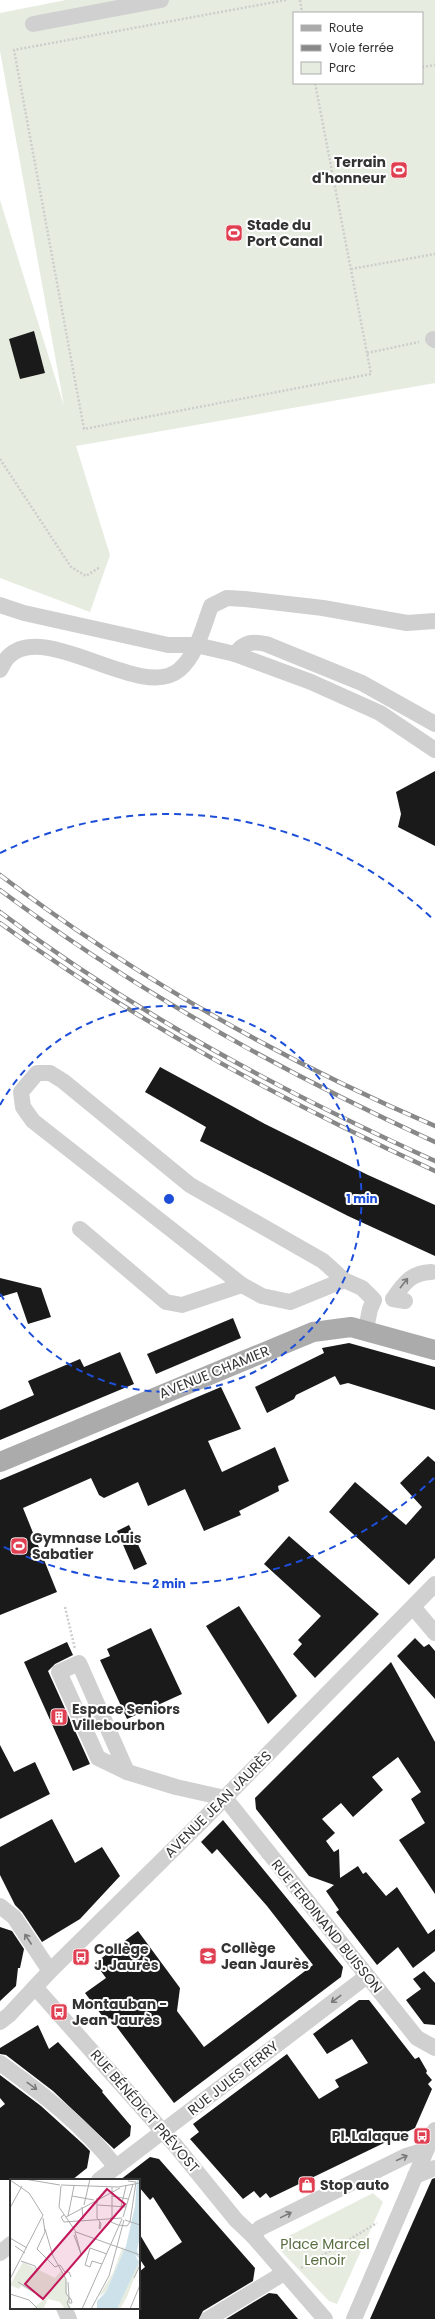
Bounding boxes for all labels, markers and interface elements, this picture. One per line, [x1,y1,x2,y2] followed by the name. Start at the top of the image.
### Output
[293,12,423,84] legend
[329,19,363,36] text: Route
[329,39,394,56] text: Voie ferrée
[329,59,356,76] text: Parc
[312,152,386,188] place label: Terrain d'honneur
[389,160,409,180] sports icon: Terrain d'honneur
[247,215,323,251] place label: Stade du Port Canal
[224,223,244,243] sports icon: Stade du Port Canal
[346,1190,378,1207] text: 1 min
[162,1192,176,1206] centre of rings
[400,1278,408,1289] one-way arrow
[156,1341,272,1403] street label: AVENUE CHAMIER
[32,1528,142,1564] place label: Gymnase Louis Sabatier
[9,1536,29,1556] sports icon: Gymnase Louis Sabatier
[152,1575,186,1592] text: 2 min
[72,1699,180,1735] place label: Espace Seniors Villebourbon
[49,1707,69,1727] building icon: Espace Seniors Villebourbon
[160,1746,276,1862] street label: AVENUE JEAN JAURÈS
[267,1855,387,1997] street label: RUE FERDINAND BUISSON
[24,1933,32,1944] one-way arrow
[221,1938,309,1974] place label: Collège Jean Jaurès
[94,1939,159,1975] place label: Collège J. Jaurès
[198,1946,218,1966] school or university icon: Collège Jean Jaurès
[71,1947,91,1967] bus stop icon: Collège J. Jaurès
[72,1994,167,2030] place label: Montauban - Jean Jaurès
[330,1995,341,2003] one-way arrow
[49,2002,69,2022] bus stop icon: Montauban - Jean Jaurès
[183,2036,283,2120] street label: RUE JULES FERRY
[86,2045,204,2177] street label: RUE BÉNÉDICT PRÉVOST
[26,2082,37,2090] one-way arrow
[332,2126,409,2146] place label: Pl. Lalaque
[412,2126,432,2146] bus stop icon: Pl. Lalaque
[396,2154,408,2161] one-way arrow
[297,2175,317,2195] shop icon: Stop auto
[320,2175,389,2195] place label: Stop auto
[10,2179,140,2309] inset map
[279,2211,291,2219] one-way arrow
[280,2234,370,2270] park label: Place Marcel Lenoir

